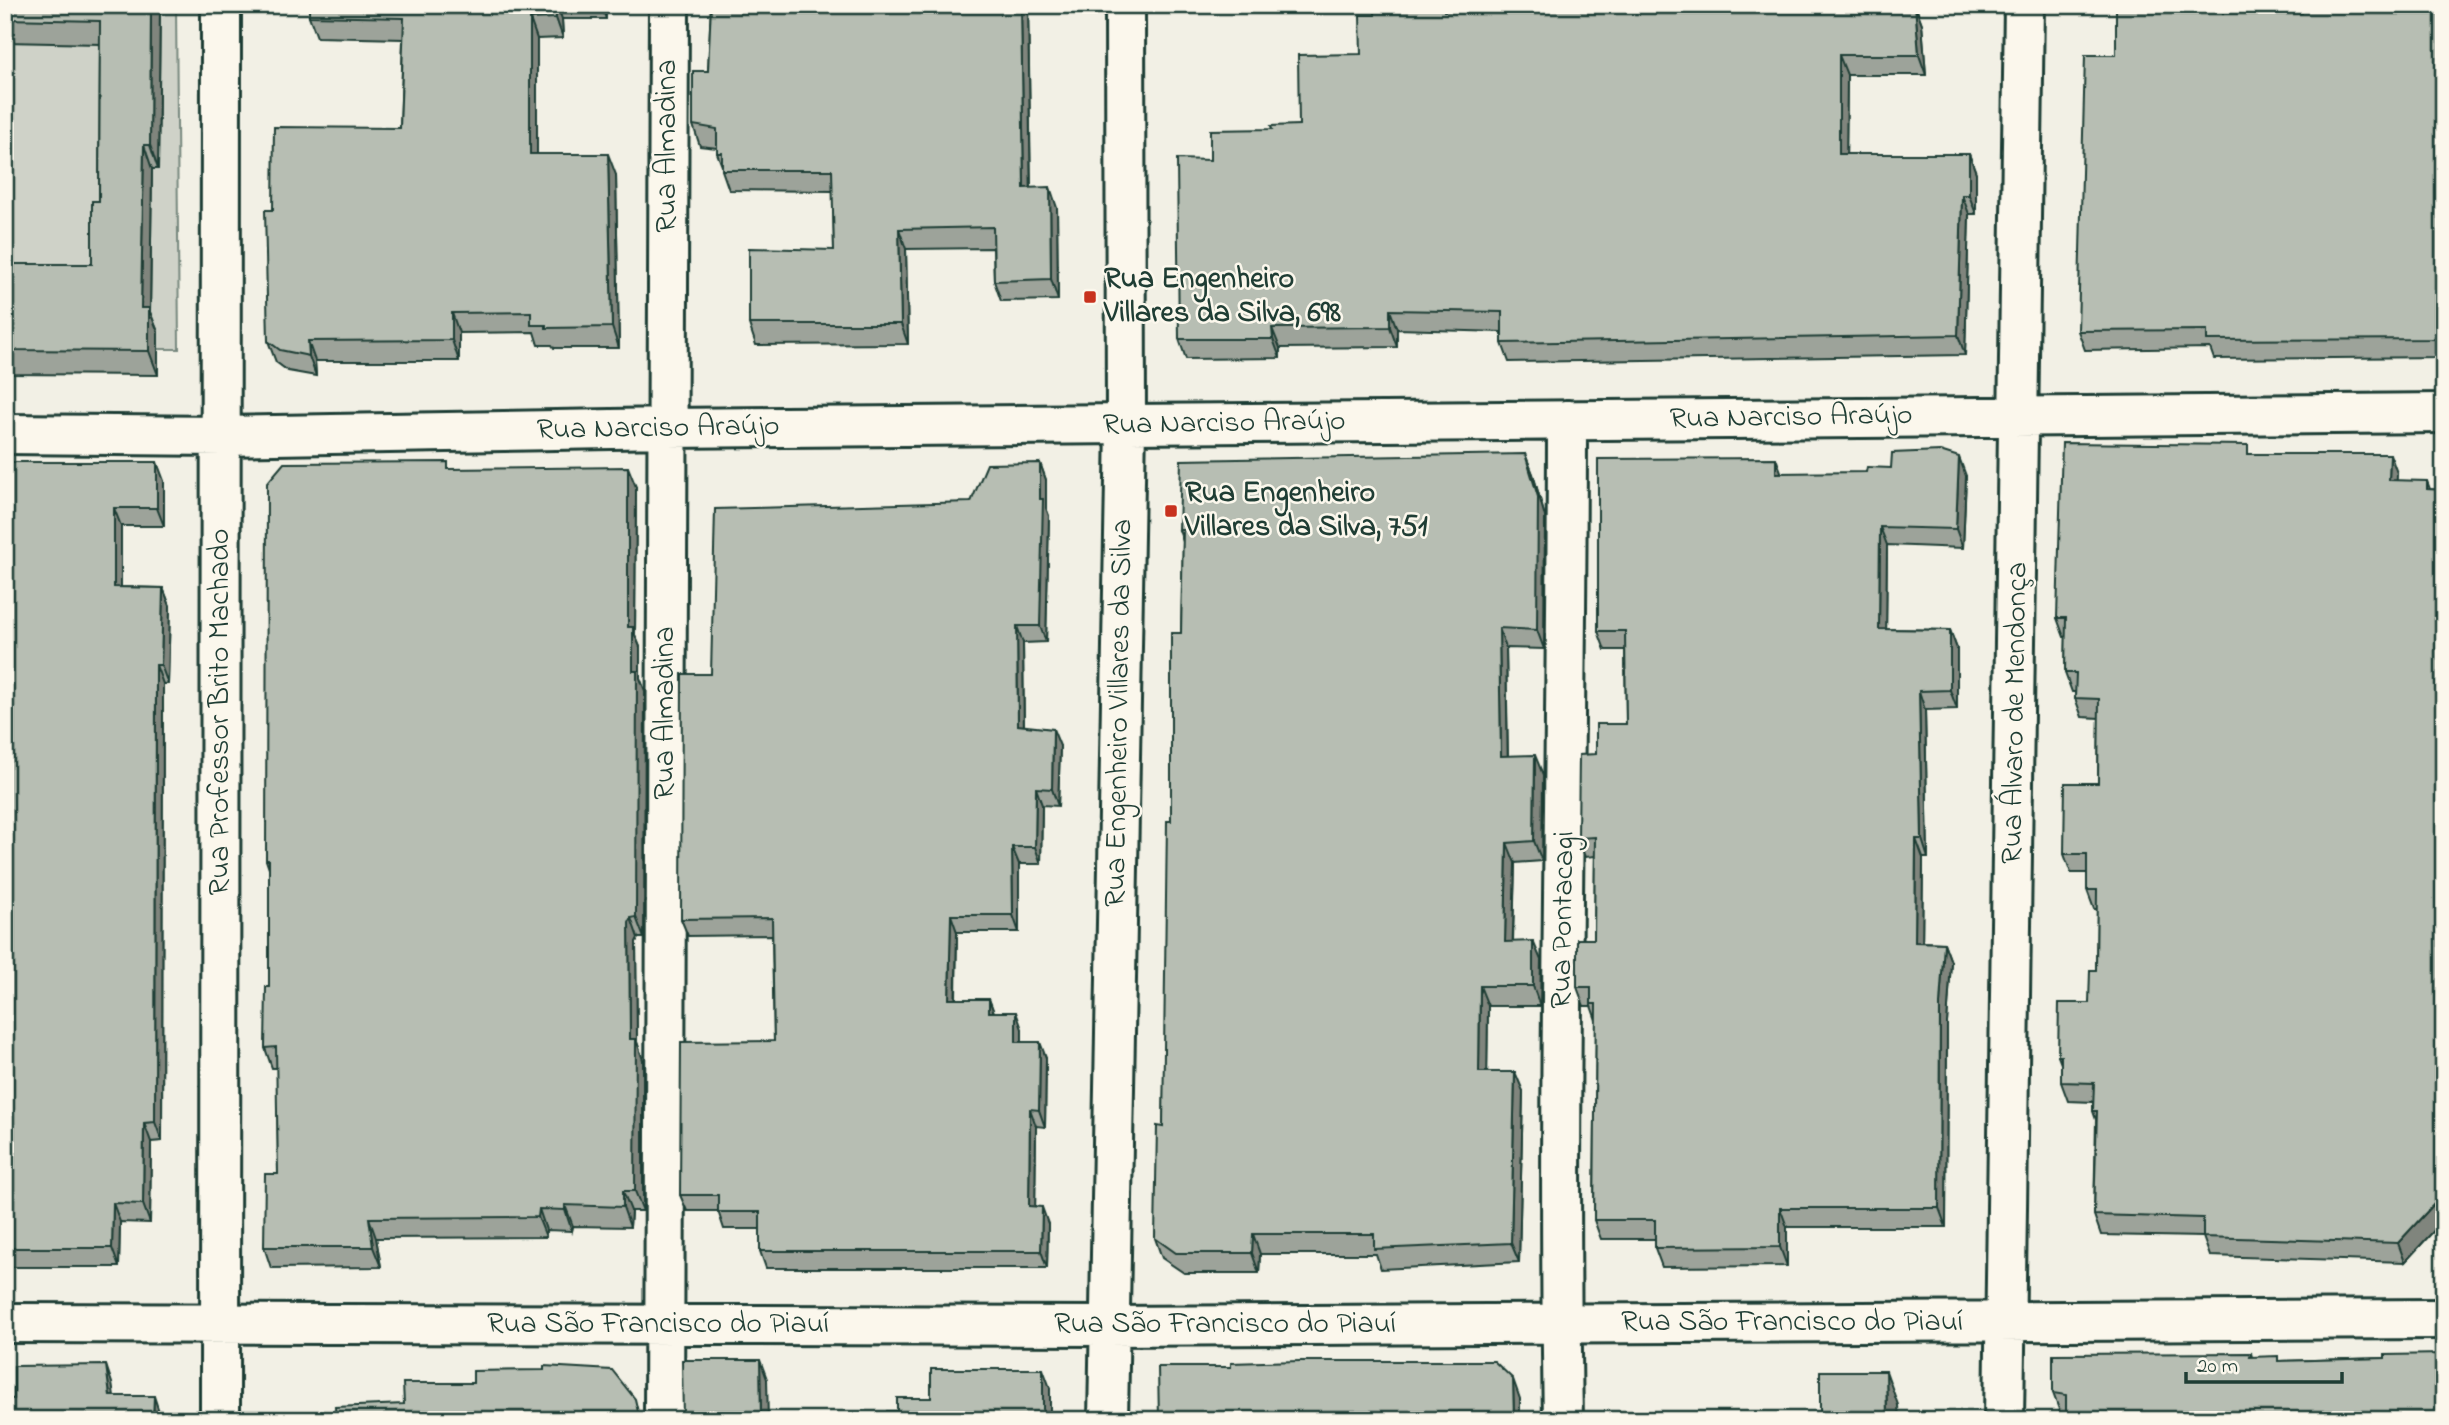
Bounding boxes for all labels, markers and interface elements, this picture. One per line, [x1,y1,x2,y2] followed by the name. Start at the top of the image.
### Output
[646,59,690,233] street label: Rua Almadina
[1103,258,1341,336] place label: Rua Engenheiro Villares da Silva, 698
[1082,289,1098,305] marker: Rua Engenheiro Villares da Silva, 698
[1669,394,1913,442] street label: Rua Narciso Araújo
[1102,400,1346,448] street label: Rua Narciso Araújo
[536,405,780,453] street label: Rua Narciso Araújo
[1184,472,1428,550] place label: Rua Engenheiro Villares da Silva, 751
[1163,503,1179,519] marker: Rua Engenheiro Villares da Silva, 751
[1095,518,1145,908] street label: Rua Engenheiro Villares da Silva
[199,529,243,895] street label: Rua Professor Brito Machado
[1991,562,2041,864] street label: Rua Álvaro de Mendonça
[644,626,688,800] street label: Rua Almadina
[1540,831,1588,1009] street label: Rua Pontacagi
[1621,1301,1963,1345] street label: Rua São Francisco do Piauí
[487,1303,829,1347] street label: Rua São Francisco do Piauí
[1054,1303,1396,1347] street label: Rua São Francisco do Piauí
[2186,1341,2342,1385] scale bar
[2197,1352,2238,1382] text: 20 m

